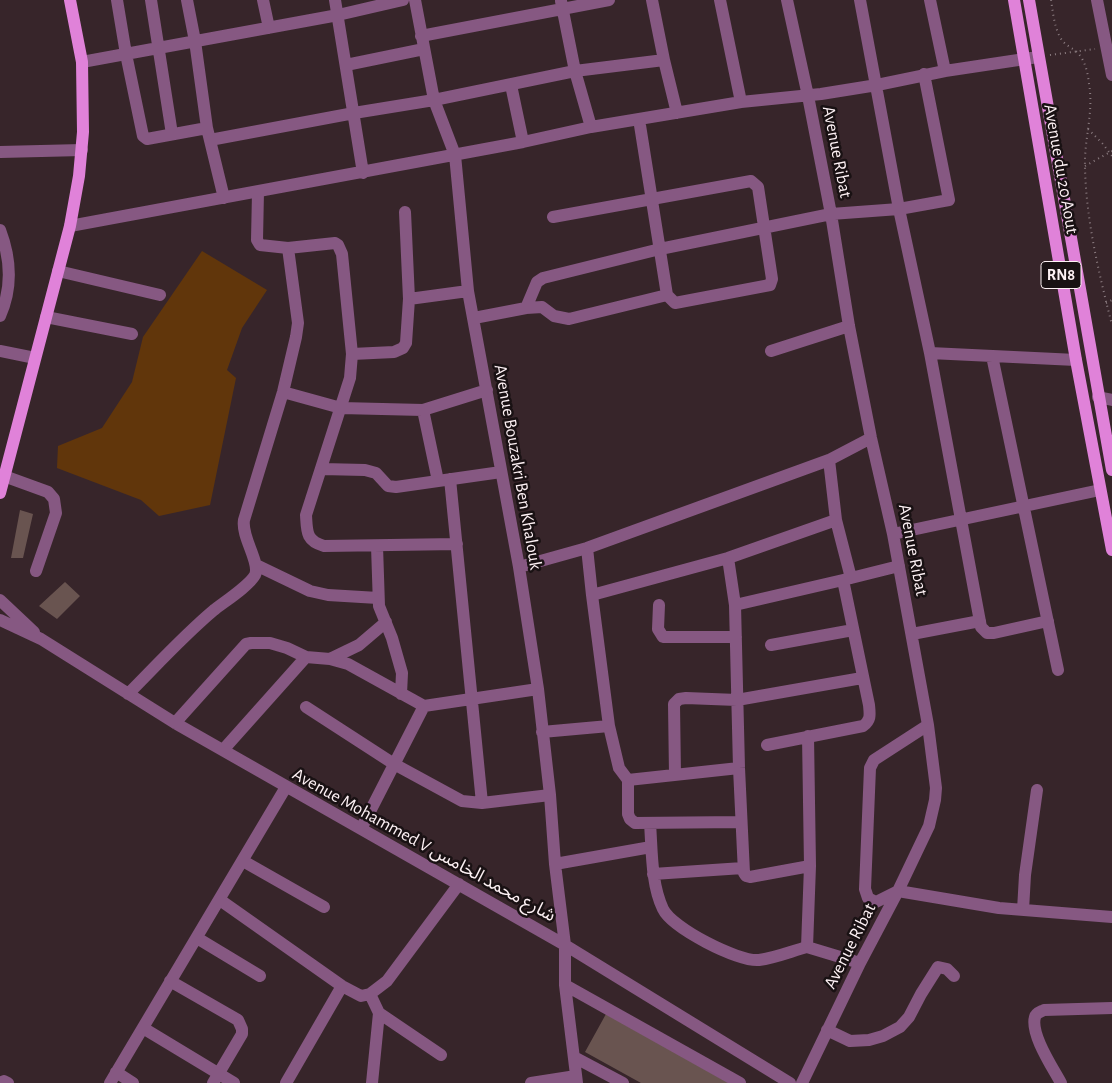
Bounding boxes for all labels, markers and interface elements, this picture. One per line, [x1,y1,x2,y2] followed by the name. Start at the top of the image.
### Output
[1039,102,1083,236] street label: Avenue du 20 Aout
[818,104,856,200] street label: Avenue Ribat
[1041,262,1081,288] road number: RN8
[489,363,547,571] street label: Avenue Bouzakri Ben Khalouk
[894,502,932,598] street label: Avenue Ribat
[289,763,559,927] street label: Avenue Mohammed V شارع محمد الخامس
[819,900,881,992] street label: Avenue Ribat

